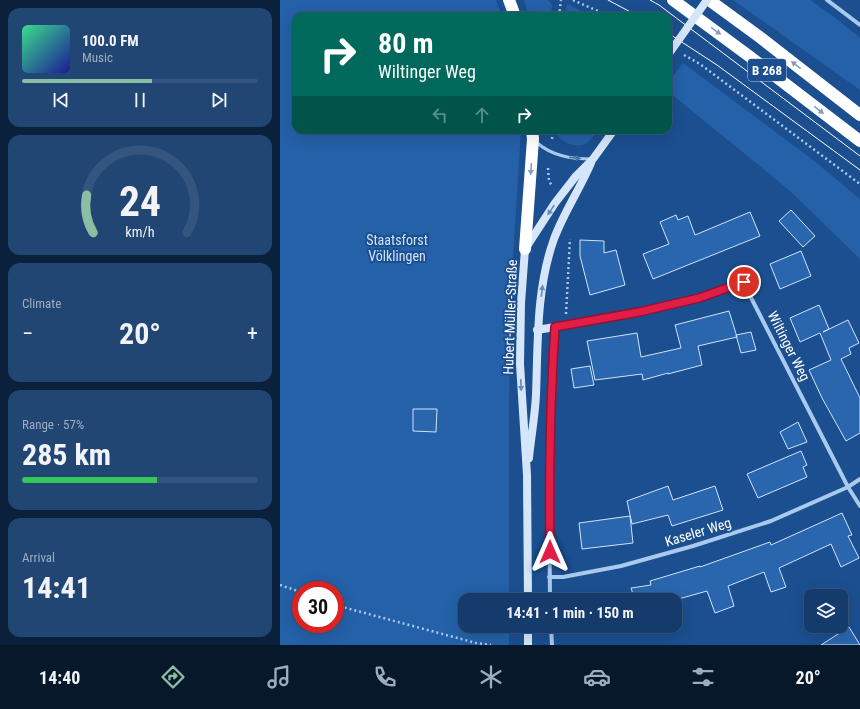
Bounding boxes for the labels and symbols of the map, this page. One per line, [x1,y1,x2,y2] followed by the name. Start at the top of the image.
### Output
[710,27,721,35] one-way arrow
[748,59,786,81] road number: B 268
[790,61,801,69] one-way arrow
[814,106,825,114] one-way arrow
[569,155,581,161] one-way arrow
[527,163,534,175] one-way arrow
[547,205,555,215] one-way arrow
[366,232,428,264] park label: Staatsforst Völklingen
[500,259,520,375] street label: Hubert-Müller-Straße
[727,265,761,299] pin
[539,285,545,297] one-way arrow
[765,308,813,384] street label: Wiltinger Weg
[518,379,525,391] one-way arrow
[663,514,733,550] street label: Kaseler Weg
[529,531,571,573] position arrow
[292,581,344,633] speed limit sign: 30

